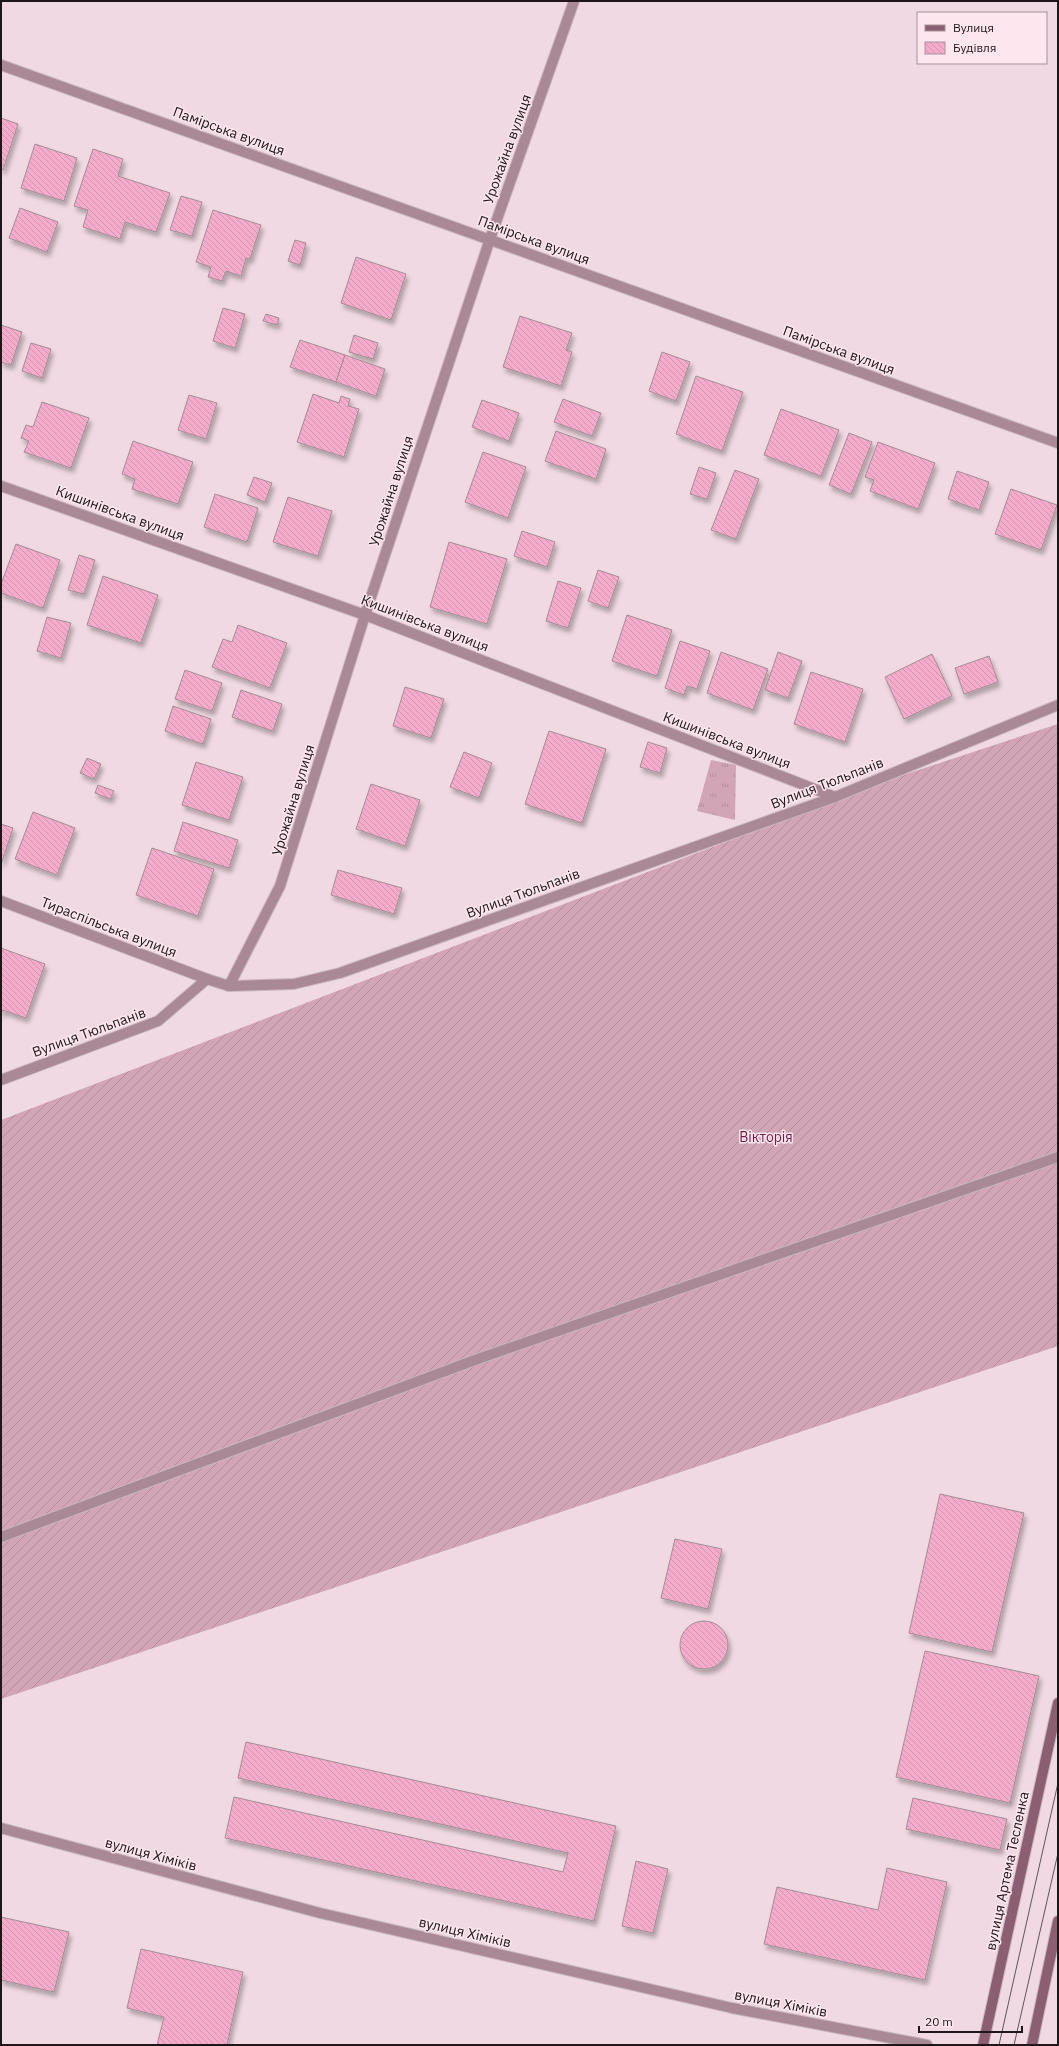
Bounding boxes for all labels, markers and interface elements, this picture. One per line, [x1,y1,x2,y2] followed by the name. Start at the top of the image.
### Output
[917,12,1047,64] legend
[953,20,994,35] text: Вулиця
[953,40,996,55] text: Будівля
[479,92,535,206] street label: Урожайна вулиця
[171,102,287,160] street label: Памірська вулиця
[476,211,592,269] street label: Памірська вулиця
[781,321,897,379] street label: Памірська вулиця
[365,433,417,549] street label: Урожайна вулиця
[53,481,187,545] street label: Кишинівська вулиця
[359,590,491,656] street label: Кишинівська вулиця
[661,707,793,773] street label: Кишинівська вулиця
[268,742,318,858] street label: Урожайна вулиця
[768,753,886,813] street label: Вулиця Тюльпанів
[464,864,582,922] street label: Вулиця Тюльпанів
[38,893,180,961] street label: Тираспільська вулиця
[30,1003,148,1061] street label: Вулиця Тюльпанів
[739,1128,793,1146] park label: Вікторія
[981,1789,1033,1952] street label: вулиця Артема Тесленка
[103,1833,199,1875] street label: вулиця Хіміків
[417,1913,513,1951] street label: вулиця Хіміків
[733,1985,829,2021] street label: вулиця Хіміків
[919,2008,1022,2034] scale bar
[925,2014,953,2029] text: 20 m

